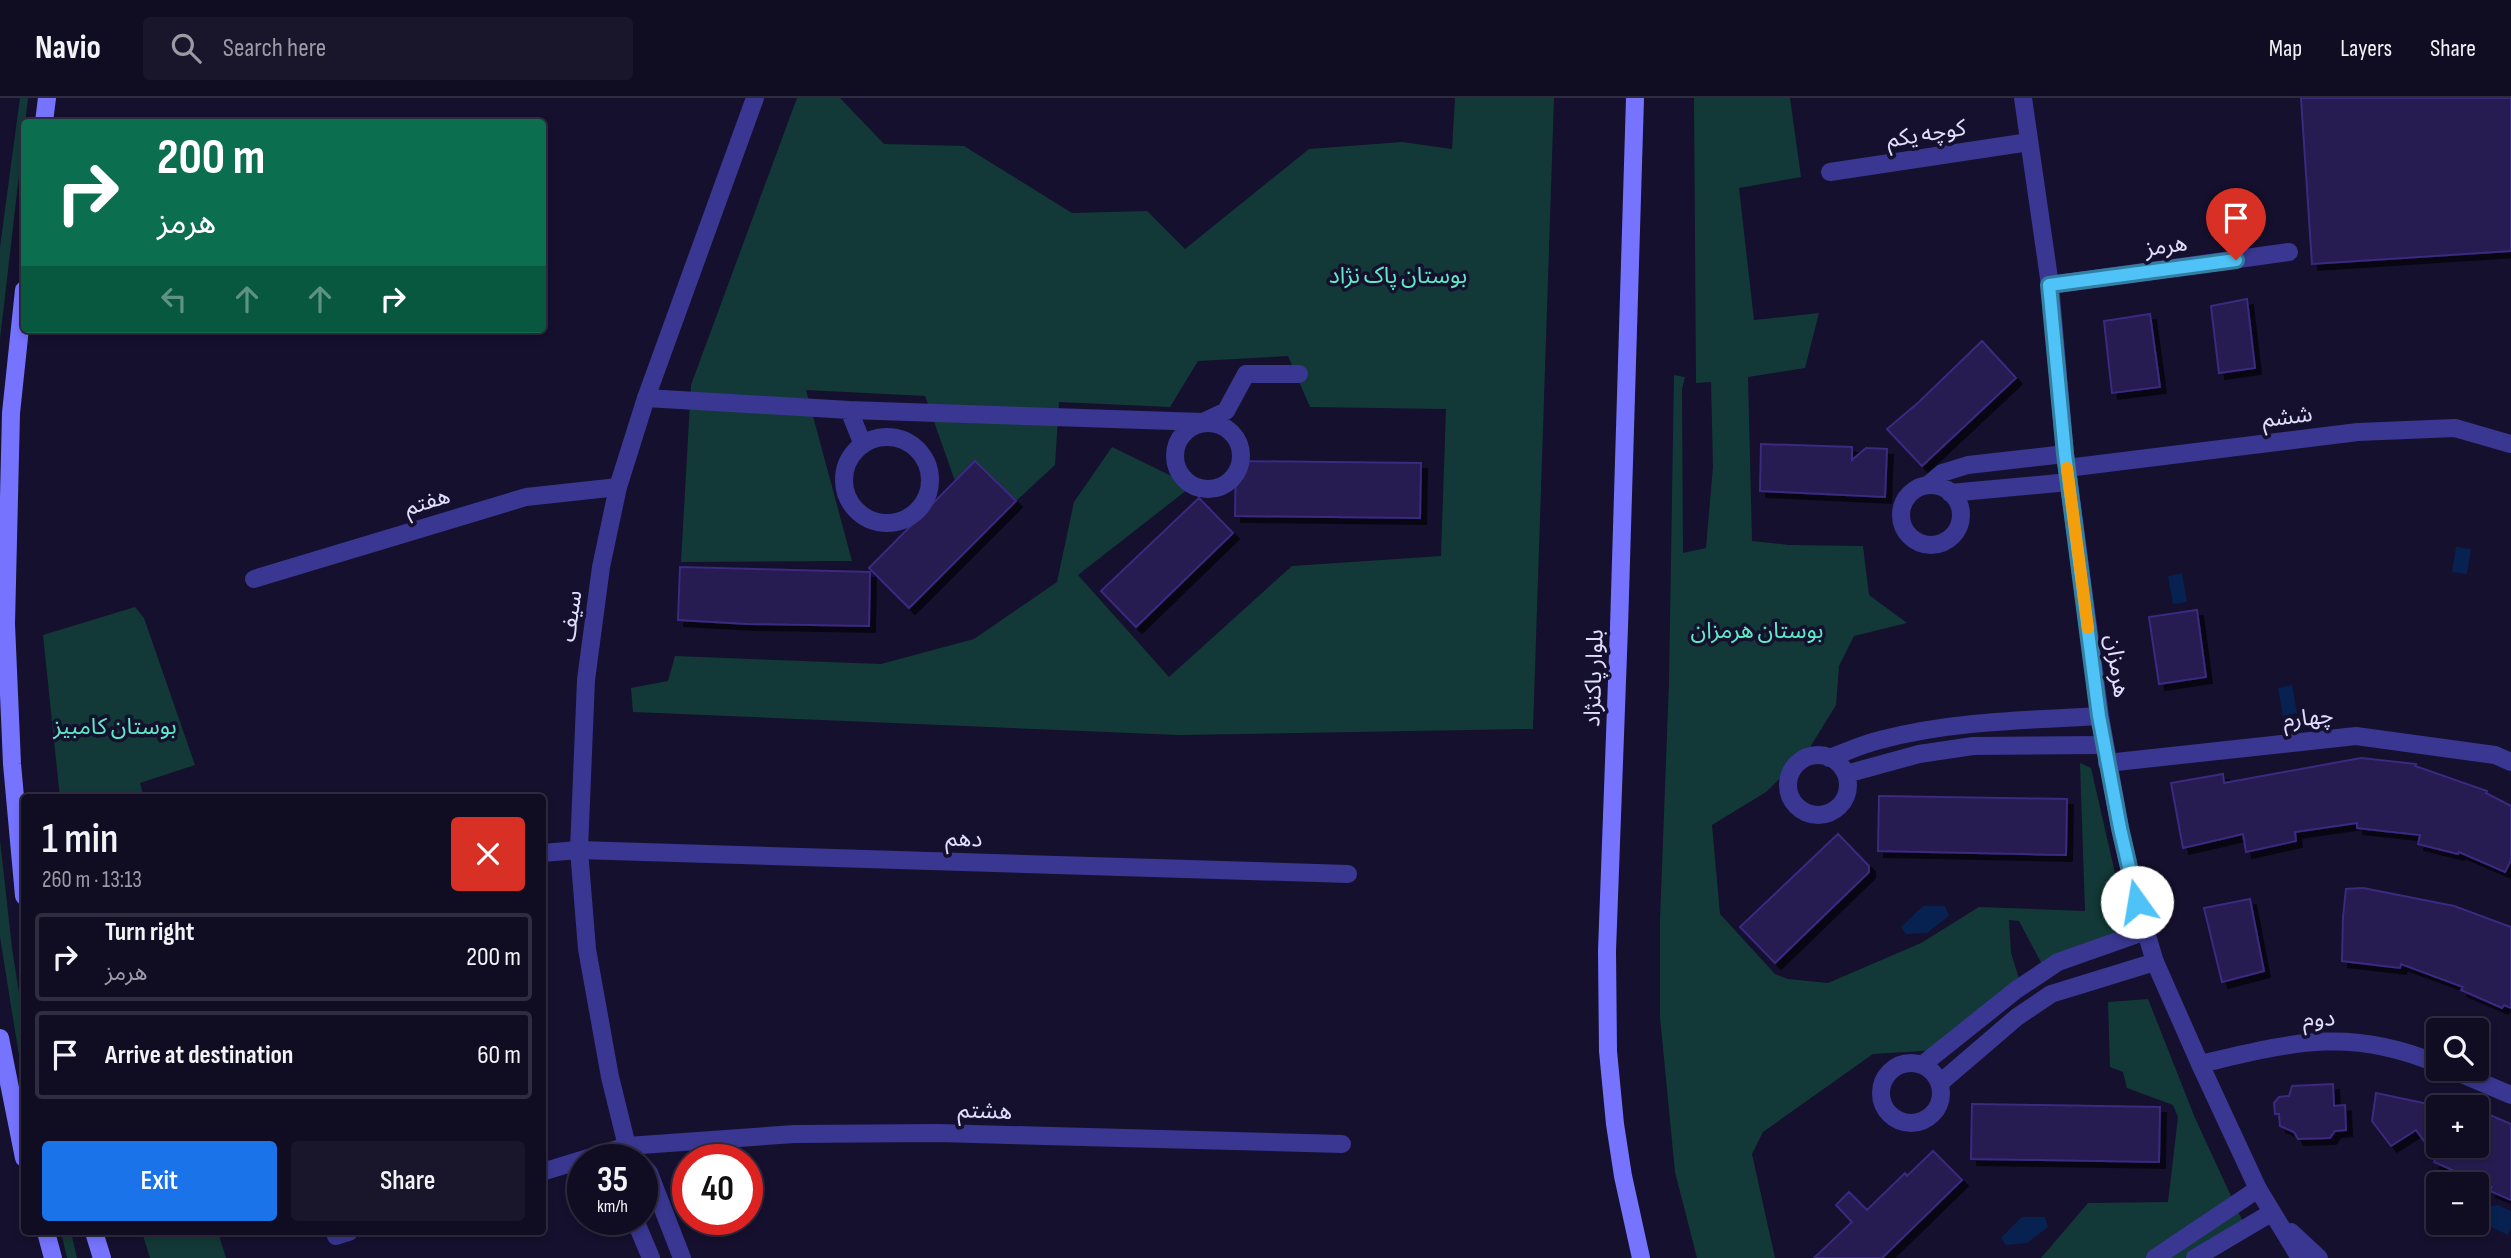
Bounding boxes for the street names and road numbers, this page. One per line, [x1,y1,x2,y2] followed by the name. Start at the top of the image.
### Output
[1884,114,1969,156] street label: کوچه یکم
[2142,229,2189,263] street label: هرمز
[2260,400,2314,436] street label: ششم
[401,482,454,524] street label: هفتم
[554,589,588,644] street label: سیف
[1578,629,1610,727] street label: بلوار پاکنژاد
[2099,633,2135,699] street label: هرمزان
[2281,701,2335,738] street label: چهارم
[945,824,983,856] street label: دهم
[2302,1004,2336,1037] street label: دوم
[957,1096,1013,1128] street label: هشتم

